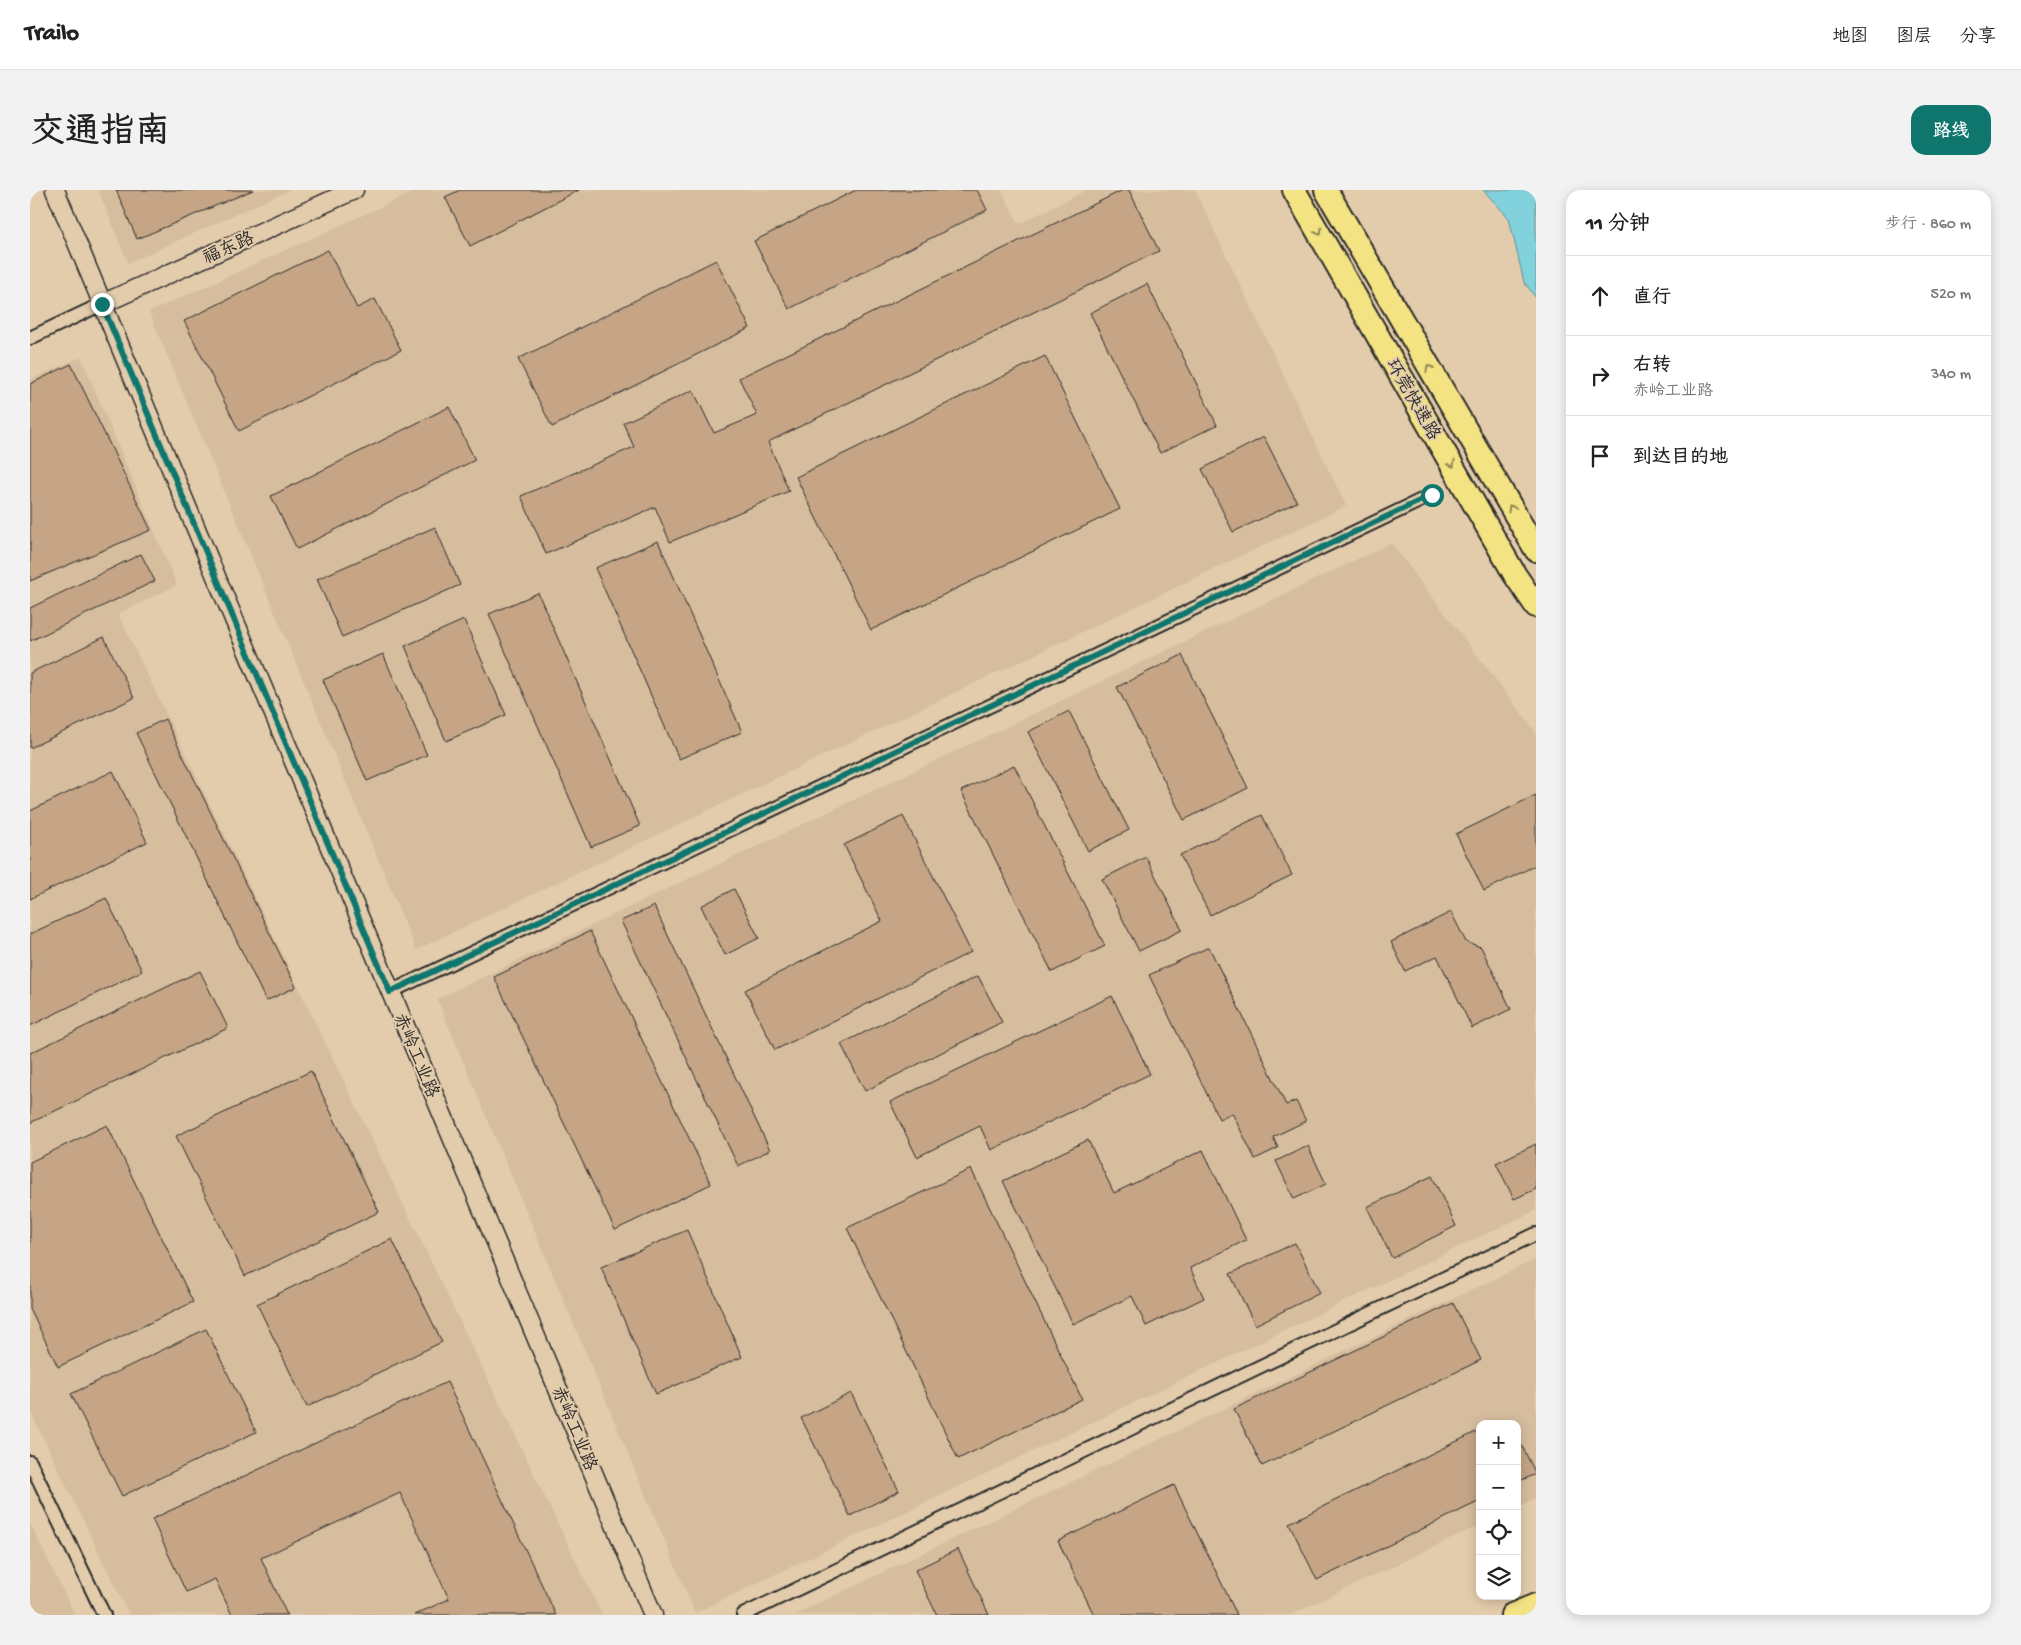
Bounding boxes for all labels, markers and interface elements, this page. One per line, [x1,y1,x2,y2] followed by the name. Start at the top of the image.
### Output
[25,20,79,49] text: Trailo
[1832,27,1868,48] text: 地图
[1896,27,1932,48] text: 图层
[1960,27,1996,48] text: 分享
[1911,105,1991,155] button: 路线
[30,114,170,155] text: 交通指南
[1586,213,1650,238] text: 11 分钟
[1885,216,1971,235] text: 步行 · 860 m
[1312,227,1322,236] one-way arrow
[200,228,258,270] street label: 福东路
[1586,282,1614,310] icon: ahead
[1931,286,1971,305] text: 520 m
[1633,287,1671,310] text: 直行
[91,293,114,316] route end
[1633,355,1671,378] text: 右转
[1380,356,1444,444] street label: 环莞快速路
[1586,362,1614,390] icon: right
[1426,364,1436,373] one-way arrow
[1931,366,1971,385] text: 340 m
[1633,383,1713,402] text: 赤岭工业路
[1586,442,1614,470] icon: arrive
[1633,447,1728,470] text: 到达目的地
[1446,459,1456,468] one-way arrow
[1421,484,1444,507] route start
[1508,505,1518,514] one-way arrow
[387,1010,443,1102] street label: 赤岭工业路
[545,1383,601,1475] street label: 赤岭工业路
[1476,1420,1521,1600] map controls
[1476,1420,1521,1465] button: +
[1476,1465,1521,1510] button: −
[1476,1510,1521,1555] button: locate
[1476,1555,1521,1600] button: layers

